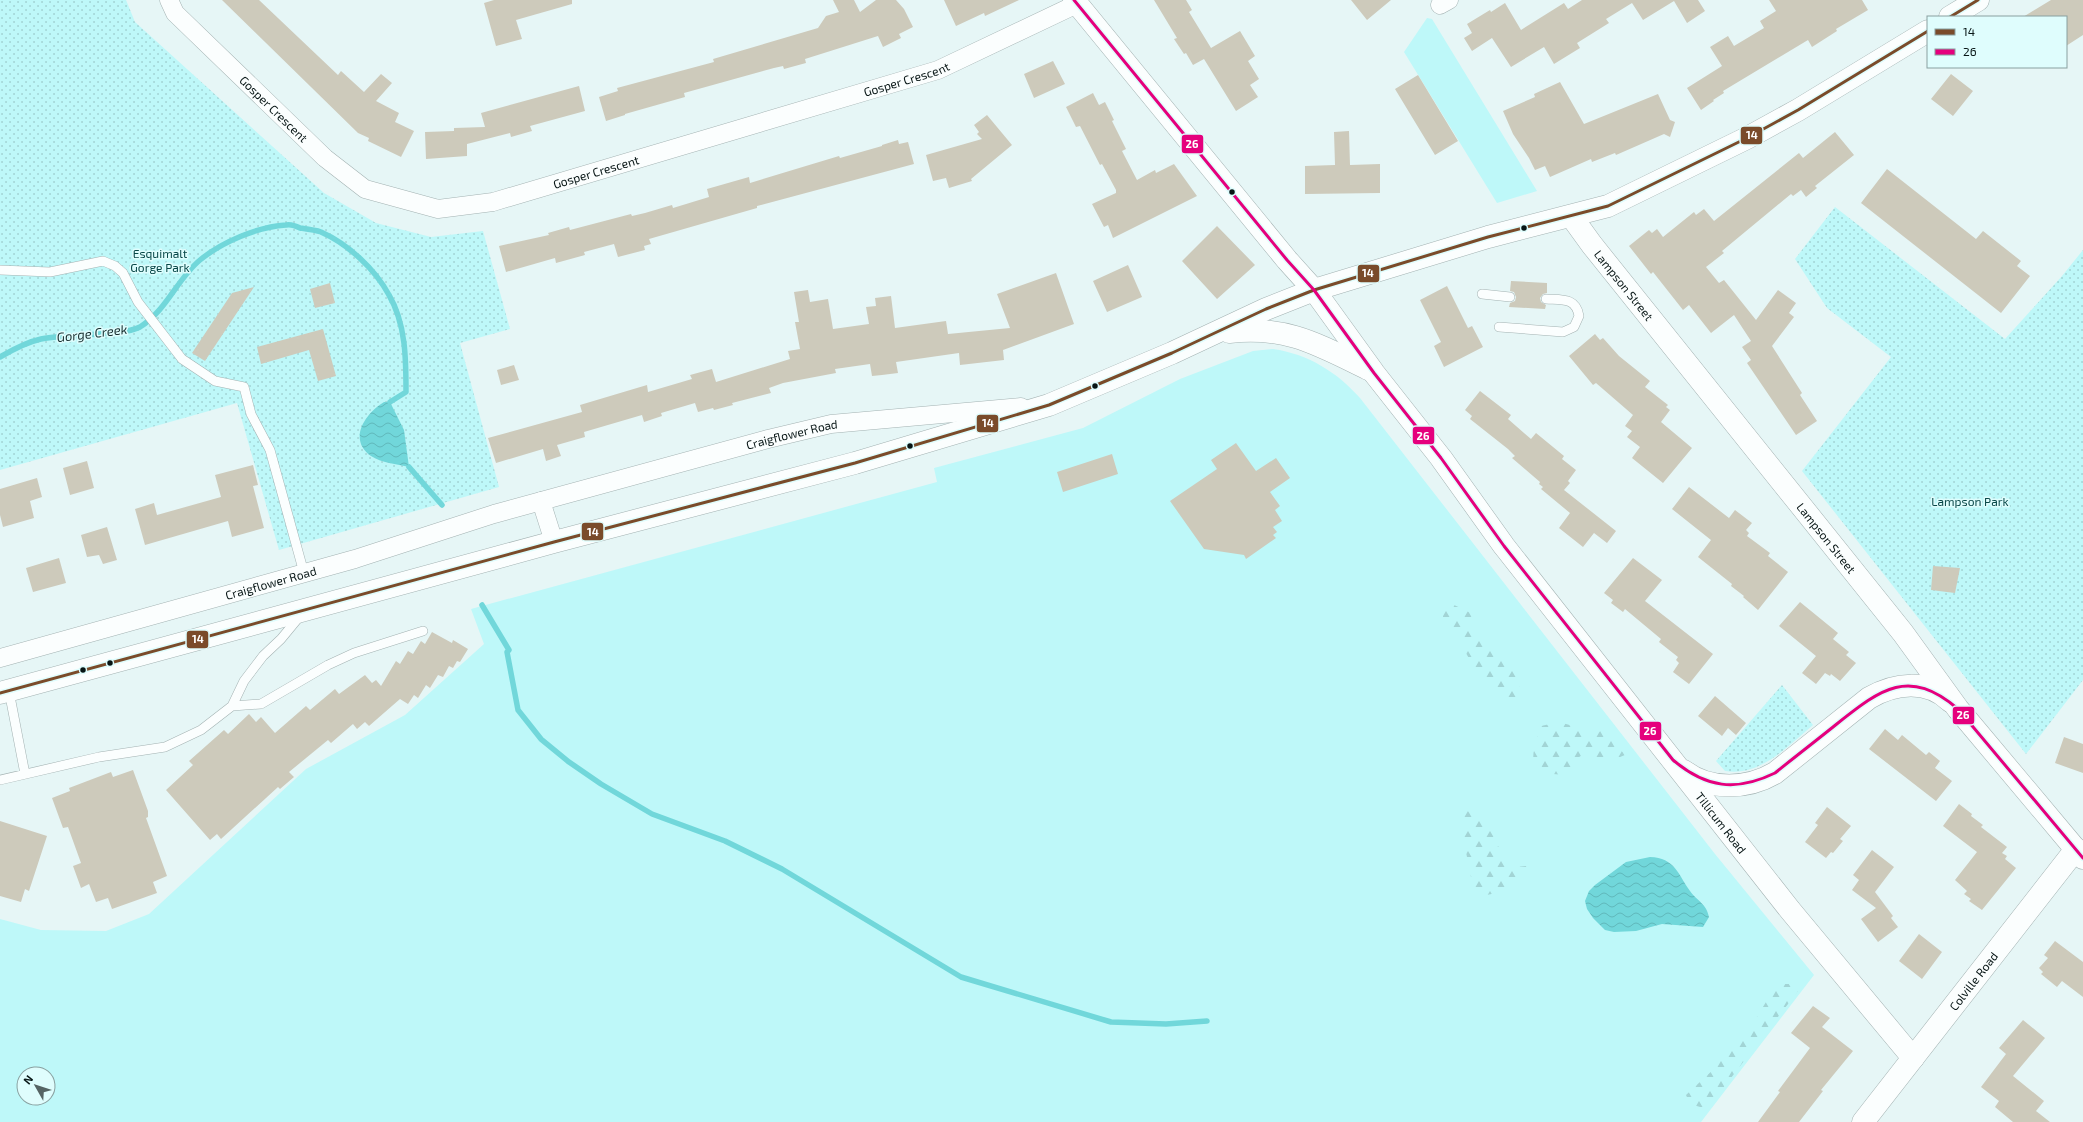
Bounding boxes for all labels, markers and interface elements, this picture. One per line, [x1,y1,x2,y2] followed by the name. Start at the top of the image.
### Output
[1927,16,2067,68] legend
[1963,24,1975,38] text: 14
[1963,44,1977,58] text: 26
[862,58,952,99] street label: Gosper Crescent
[237,73,311,145] street label: Gosper Crescent
[1740,126,1763,145] line badge: 14
[1746,128,1758,141] text: 14
[1181,134,1204,154] line badge: 26
[1186,137,1199,150] text: 26
[551,152,641,191] street label: Gosper Crescent
[1227,187,1237,197] unlabelled marker
[1519,223,1529,233] unlabelled marker
[130,246,190,274] park label: Esquimalt Gorge Park
[1592,247,1657,323] street label: Lampson Street
[1357,264,1380,283] line badge: 14
[1362,266,1374,279] text: 14
[56,321,128,345] water label: Gorge Creek
[1090,381,1100,391] unlabelled marker
[976,414,999,433] line badge: 14
[744,416,838,452] street label: Craigflower Road
[982,416,994,429] text: 14
[1412,426,1435,445] line badge: 26
[1417,429,1430,442] text: 26
[905,441,915,451] unlabelled marker
[1931,494,2009,508] park label: Lampson Park
[1794,500,1859,576] street label: Lampson Street
[581,522,604,541] line badge: 14
[587,525,599,538] text: 14
[224,563,318,602] street label: Craigflower Road
[186,630,209,649] line badge: 14
[192,632,204,645] text: 14
[105,658,115,668] unlabelled marker
[78,665,88,675] unlabelled marker
[1952,706,1975,725] line badge: 26
[1957,708,1970,721] text: 26
[1639,721,1662,741] line badge: 26
[1644,724,1657,737] text: 26
[1693,789,1750,856] street label: Tillicum Road
[1946,949,2000,1013] street label: Colville Road
[16,1066,56,1106] north arrow
[20,1072,35,1087] text: N

